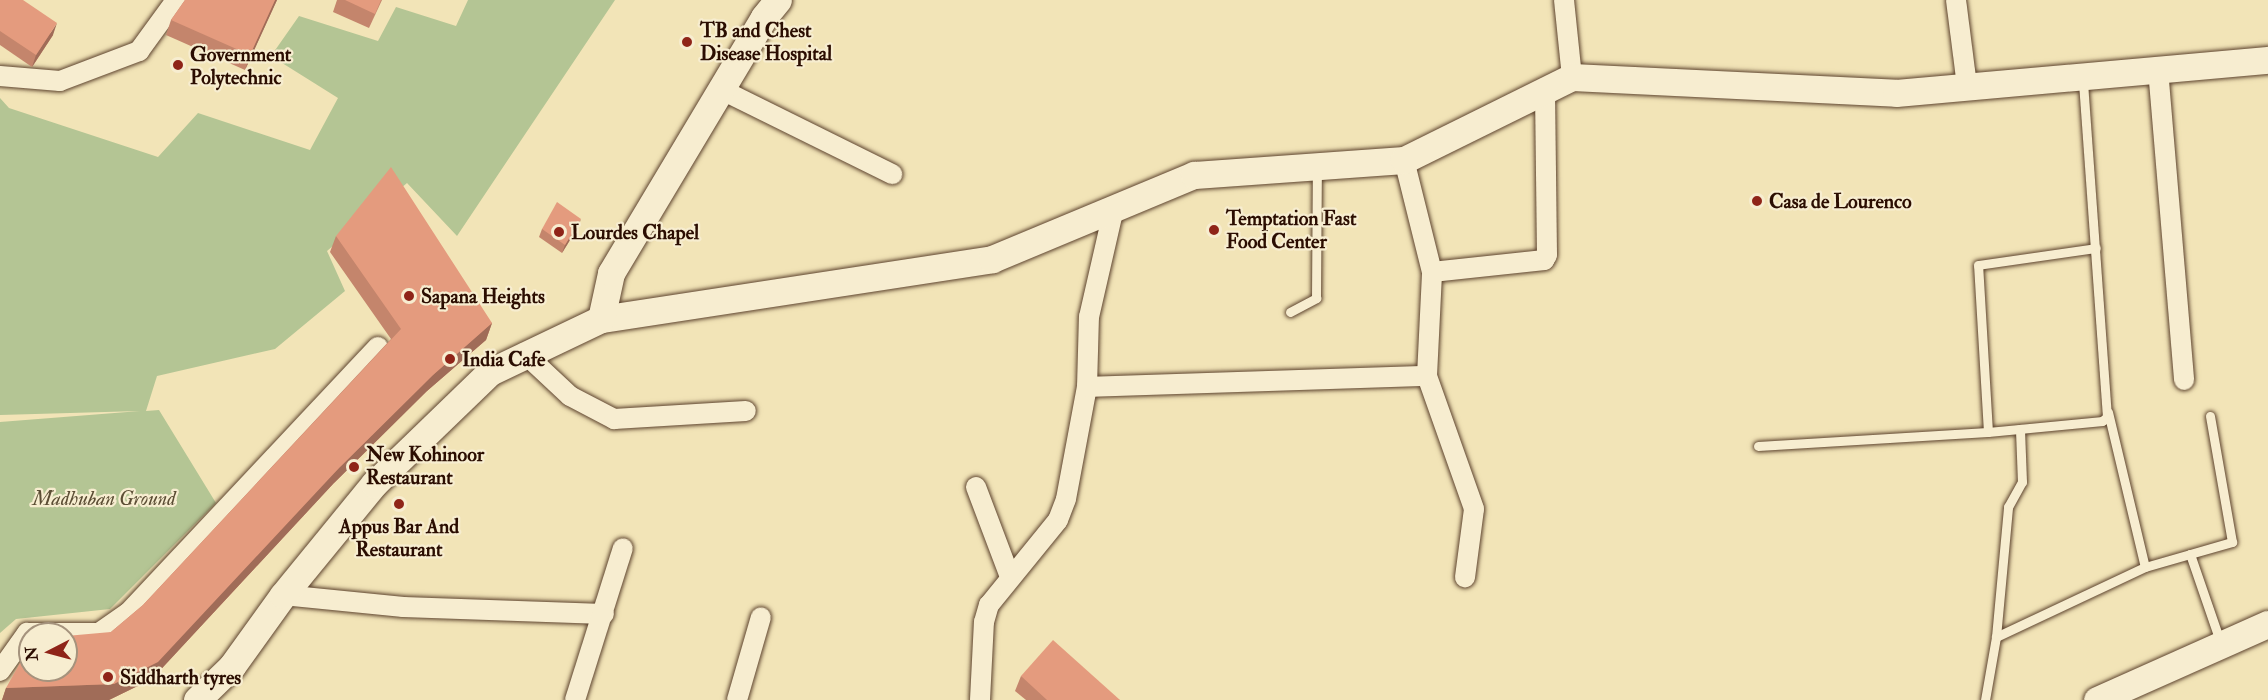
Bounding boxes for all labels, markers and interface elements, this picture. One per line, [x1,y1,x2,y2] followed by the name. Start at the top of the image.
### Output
[700,19,832,66] place label: TB and Chest Disease Hospital
[678,33,696,51] marker: TB and Chest Disease Hospital
[190,42,291,89] place label: Government Polytechnic
[171,58,185,72] marker: Government Polytechnic
[1769,189,1912,213] place label: Casa de Lourenco
[1750,194,1764,208] marker: Casa de Lourenco
[1226,207,1356,254] place label: Temptation Fast Food Center
[571,220,699,244] place label: Lourdes Chapel
[1207,223,1221,237] marker: Temptation Fast Food Center
[552,225,566,239] marker: Lourdes Chapel
[421,284,545,308] place label: Sapana Heights
[402,289,416,303] marker: Sapana Heights
[462,347,545,371] place label: India Cafe
[443,352,457,366] marker: India Cafe
[366,443,484,490] place label: New Kohinoor Restaurant
[347,460,361,474] marker: New Kohinoor Restaurant
[32,486,176,510] park label: Madhuban Ground
[392,497,406,511] marker: Appus Bar And Restaurant
[339,514,459,561] place label: Appus Bar And Restaurant
[18,622,78,682] north arrow
[21,646,43,662] text: N
[120,665,241,689] place label: Siddharth tyres
[101,670,115,684] marker: Siddharth tyres

